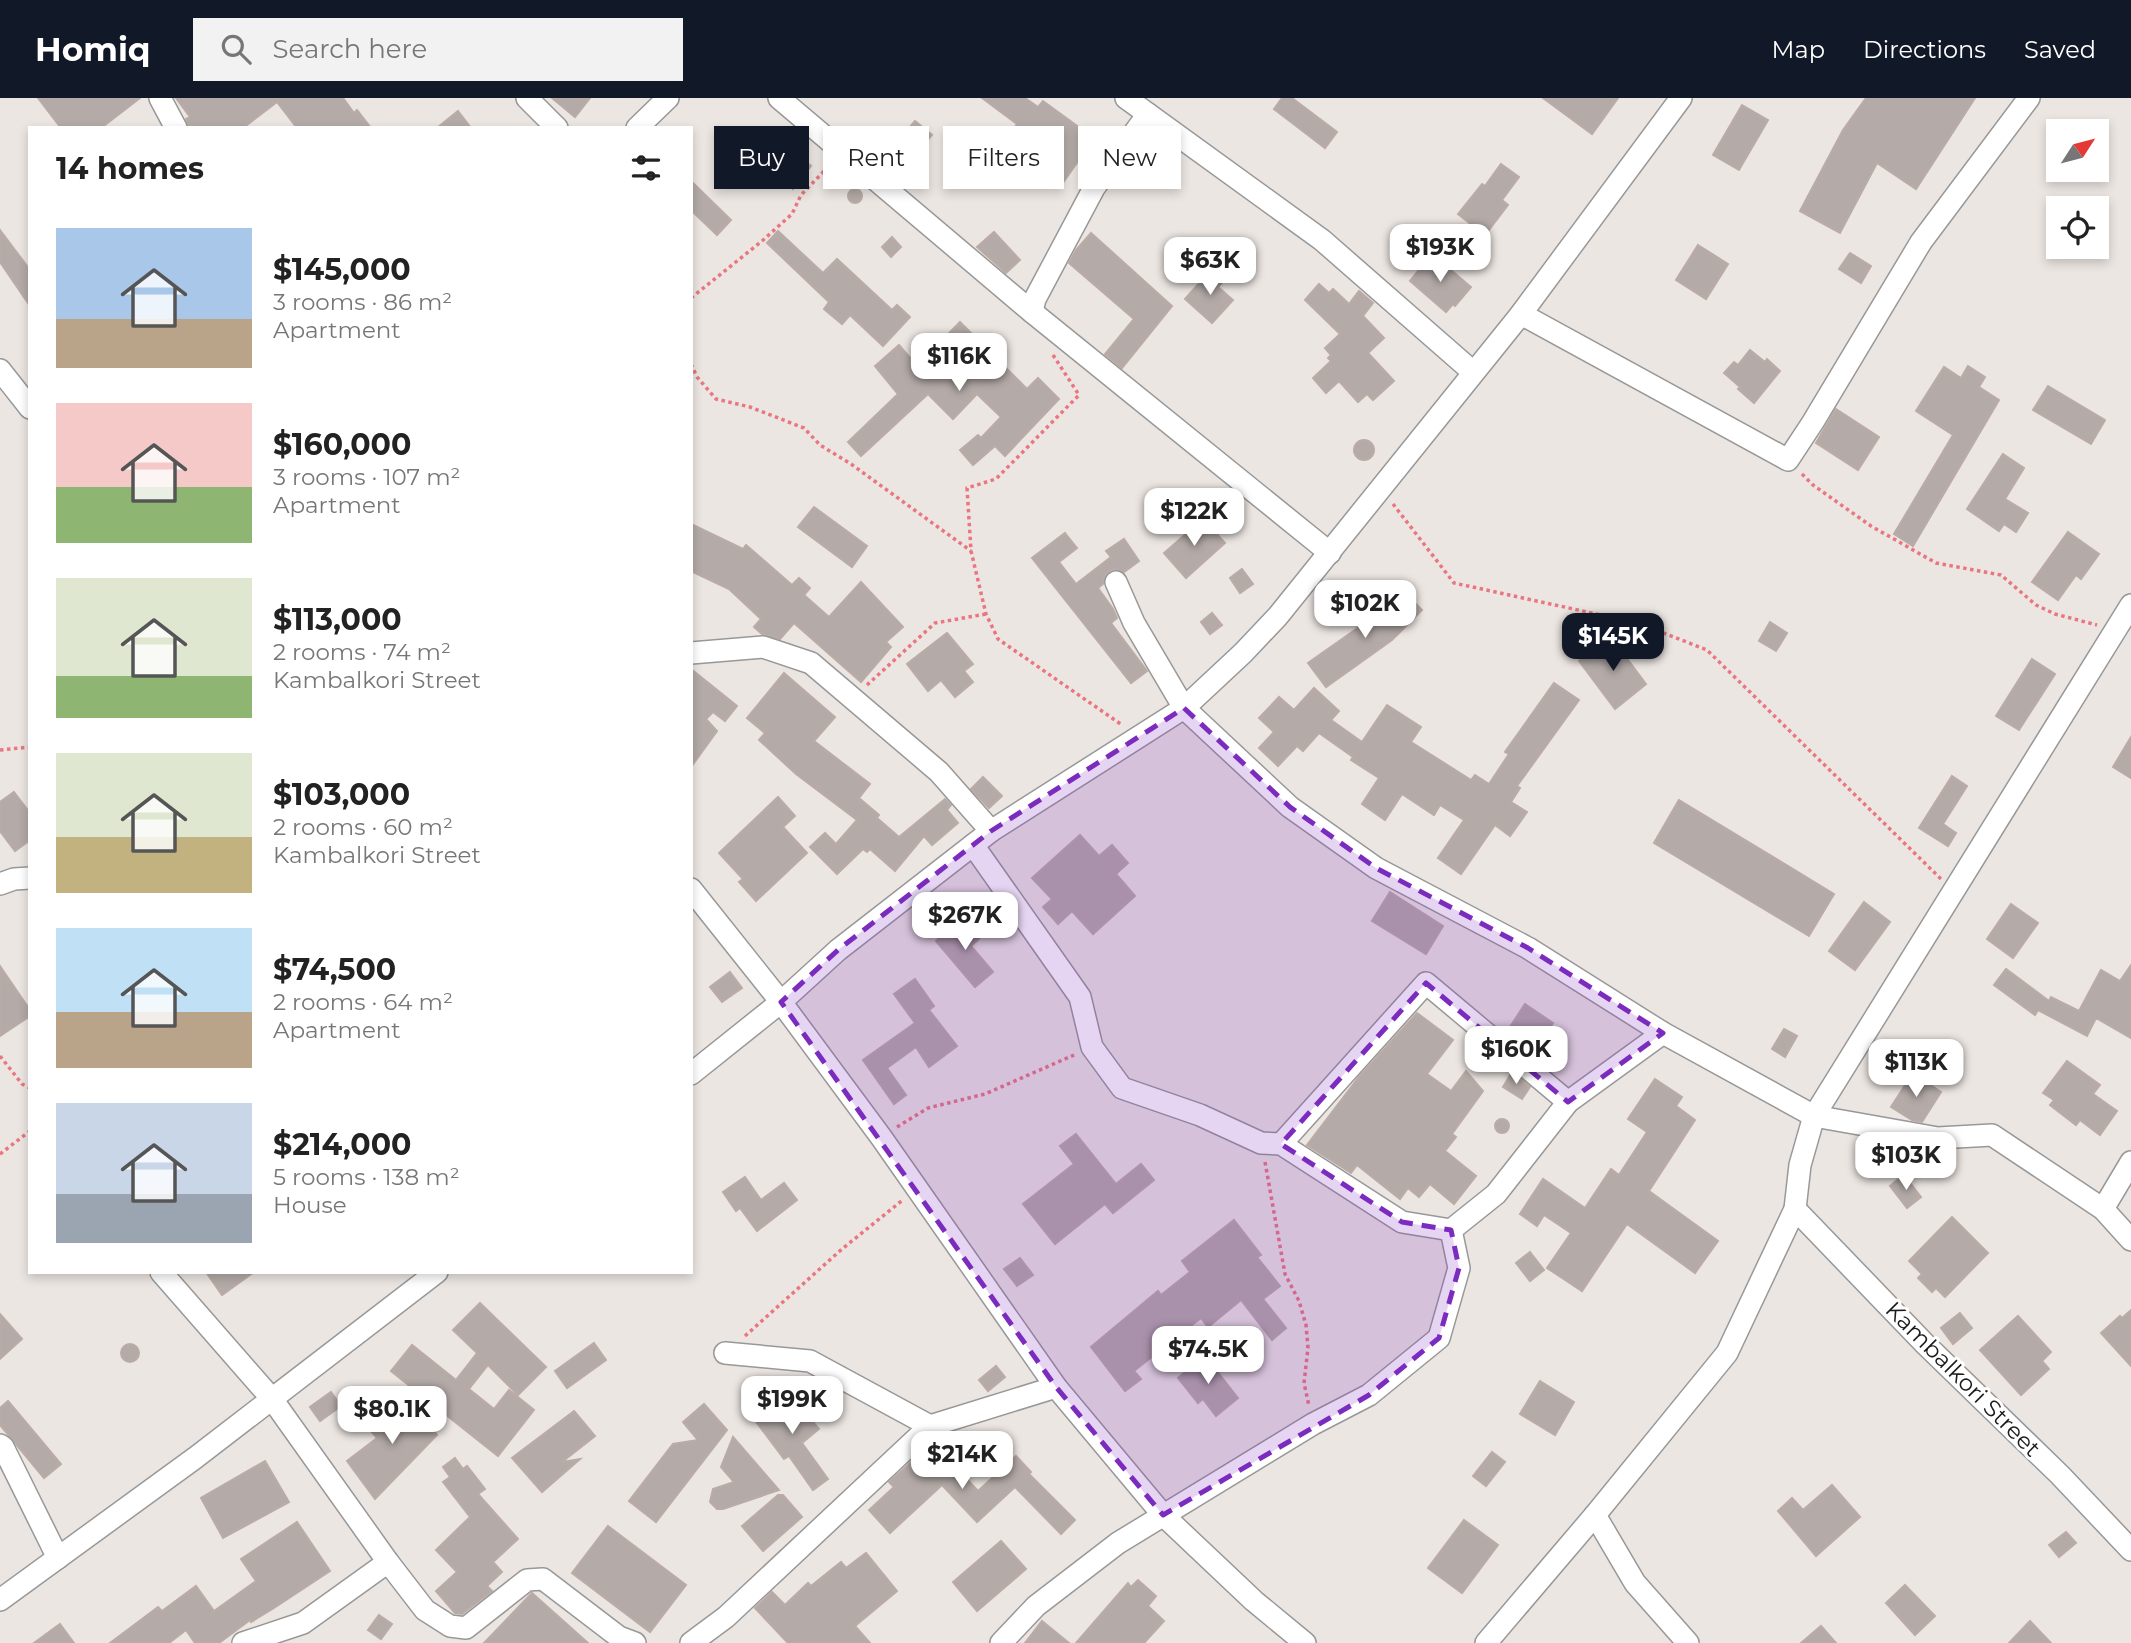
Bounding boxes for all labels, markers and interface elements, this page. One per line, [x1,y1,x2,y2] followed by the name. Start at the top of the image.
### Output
[193,18,683,81] search box
[35,29,151,69] text: Homiq
[217,30,255,68] icon: search
[273,33,427,65] text: Search here
[1772,35,1825,64] text: Map
[1863,35,1986,64] text: Directions
[2024,35,2096,64] text: Saved
[2046,119,2109,182] north arrow
[2046,119,2109,259] map controls
[714,126,809,189] chip: Buy
[823,126,929,189] chip: Rent
[943,126,1064,189] chip: Filters
[1078,126,1181,189] chip: New
[627,149,665,187] icon: filters
[56,150,204,187] text: 14 homes
[2046,196,2109,259] button: locate
[1391,225,1489,284] pin: $193K
[1406,233,1474,261] text: $193K
[1169,238,1251,297] pin: $63K
[1180,246,1240,274] text: $63K
[273,251,411,288] text: $145,000
[112,256,196,340] icon: home
[273,288,452,316] text: 3 rooms · 86 m²
[273,316,401,344] text: Apartment
[910,334,1008,393] pin: $116K
[927,342,991,370] text: $116K
[273,426,411,463] text: $160,000
[112,431,196,515] icon: home
[273,463,460,491] text: 3 rooms · 107 m²
[1145,489,1243,548] pin: $122K
[273,491,401,519] text: Apartment
[1160,497,1228,525] text: $122K
[1316,580,1414,640] pin: $102K
[1330,589,1400,617] text: $102K
[273,601,402,638] text: $113,000
[112,606,196,690] icon: home
[1564,614,1662,673] pin: $145K
[1578,622,1648,650] text: $145K
[273,638,451,666] text: 2 rooms · 74 m²
[273,666,481,694] text: Kambalkori Street
[273,776,410,813] text: $103,000
[112,781,196,865] icon: home
[273,813,453,841] text: 2 rooms · 60 m²
[273,841,481,869] text: Kambalkori Street
[916,892,1014,952] pin: $267K
[928,901,1002,929] text: $267K
[273,951,396,988] text: $74,500
[112,956,196,1040] icon: home
[273,988,453,1016] text: 2 rooms · 64 m²
[273,1016,401,1044] text: Apartment
[1467,1026,1565,1086] pin: $160K
[1481,1035,1551,1063] text: $160K
[1867,1040,1965,1099] pin: $113K
[1884,1048,1948,1076] text: $113K
[273,1126,411,1163] text: $214,000
[112,1131,196,1215] icon: home
[1857,1132,1955,1192] pin: $103K
[1871,1141,1941,1169] text: $103K
[273,1163,460,1191] text: 5 rooms · 138 m²
[273,1191,347,1219] text: House
[1880,1296,2046,1462] street label: Kambalkori Street
[1151,1326,1265,1386] pin: $74.5K
[1168,1335,1248,1363] text: $74.5K
[743,1376,841,1436] pin: $199K
[757,1385,827,1413] text: $199K
[335,1386,449,1446] pin: $80.1K
[354,1395,430,1423] text: $80.1K
[913,1432,1011,1491] pin: $214K
[927,1440,997,1468] text: $214K

